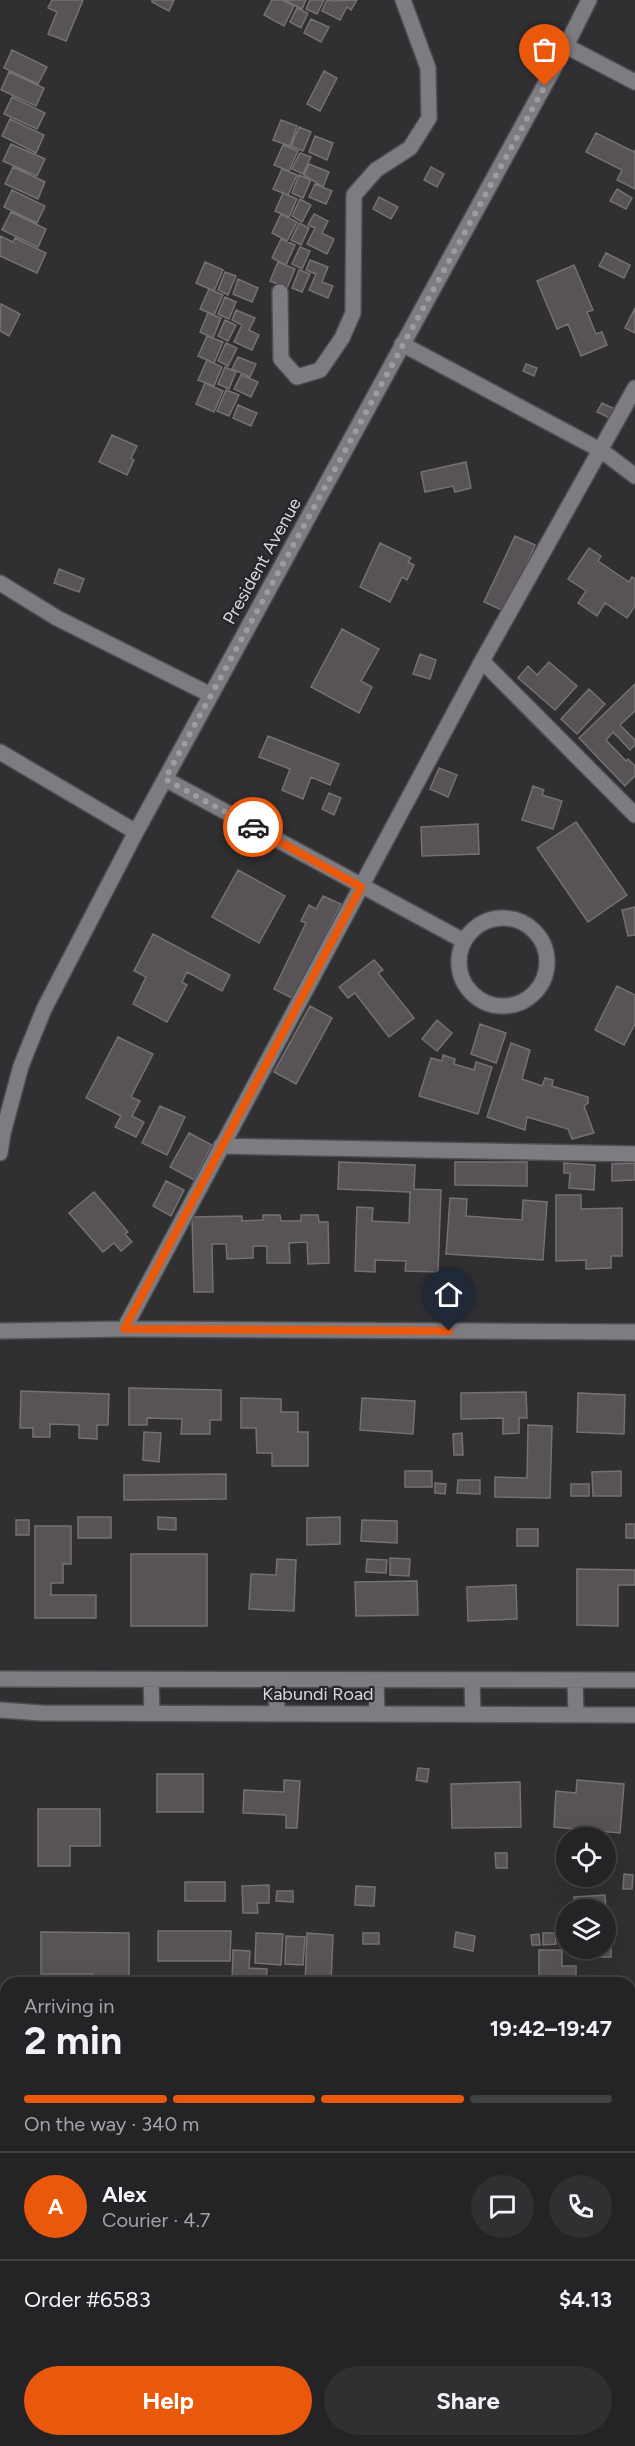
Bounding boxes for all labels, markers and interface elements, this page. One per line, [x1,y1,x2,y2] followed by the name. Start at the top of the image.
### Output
[519,24,570,86] pin
[528,33,561,66] icon: bag
[218,494,306,628] street label: President Avenue
[223,797,283,857] courier
[237,811,270,844] icon: car
[423,1269,474,1331] pin
[432,1278,465,1311] icon: home
[262,1683,374,1705] street label: Kabundi Road
[556,1827,616,1959] map controls
[556,1827,616,1887] button: locate
[556,1899,616,1959] button: layers
[24,1994,114,2018] text: Arriving in
[490,2015,612,2042] text: 19:42–19:47
[24,2017,122,2064] text: 2 min
[24,2112,199,2136] text: On the way · 340 m
[471,2175,534,2238] button: chat
[549,2175,612,2238] button: phone
[102,2181,147,2208] text: Alex
[48,2193,63,2220] text: A
[102,2208,211,2232] text: Courier · 4.7
[24,2286,151,2313] text: Order #6583
[559,2286,612,2313] text: $4.13
[24,2366,312,2435] button: Help
[324,2366,612,2435] button: Share

